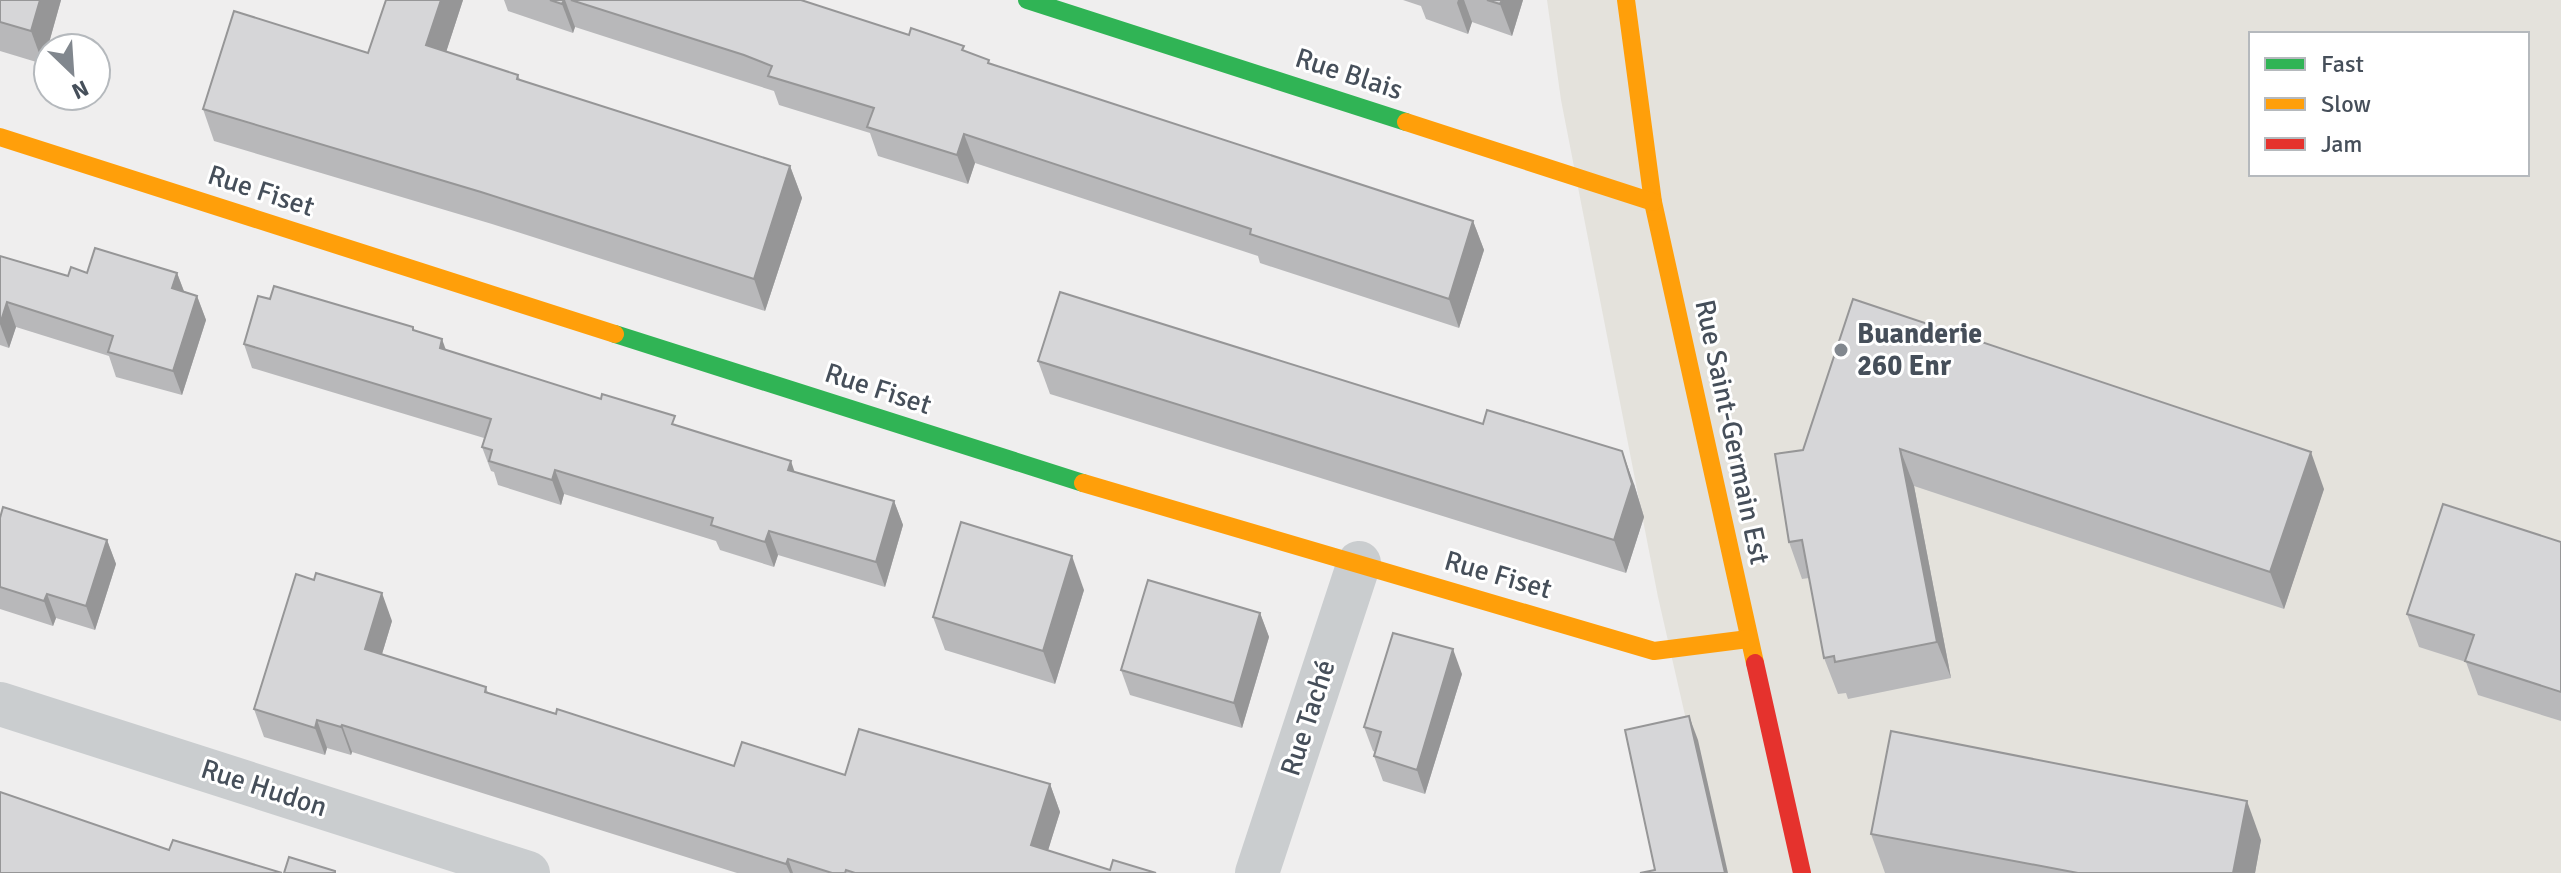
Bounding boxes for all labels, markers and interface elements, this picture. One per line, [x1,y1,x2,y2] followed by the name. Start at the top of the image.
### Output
[32,32,112,112] north arrow
[2249,32,2529,176] legend
[1291,41,1407,107] street label: Rue Blais
[2321,49,2364,79] text: Fast
[68,74,93,105] text: N
[2321,89,2371,119] text: Slow
[2321,129,2362,159] text: Jam
[203,158,319,224] street label: Rue Fiset
[1687,297,1777,568] street label: Rue Saint-Germain Est
[1857,317,1982,383] place label: Buanderie 260 Enr
[1832,341,1850,359] marker: Buanderie 260 Enr
[820,356,936,422] street label: Rue Fiset
[1440,544,1556,607] street label: Rue Fiset
[1273,656,1343,780] street label: Rue Taché
[197,752,331,824] street label: Rue Hudon

